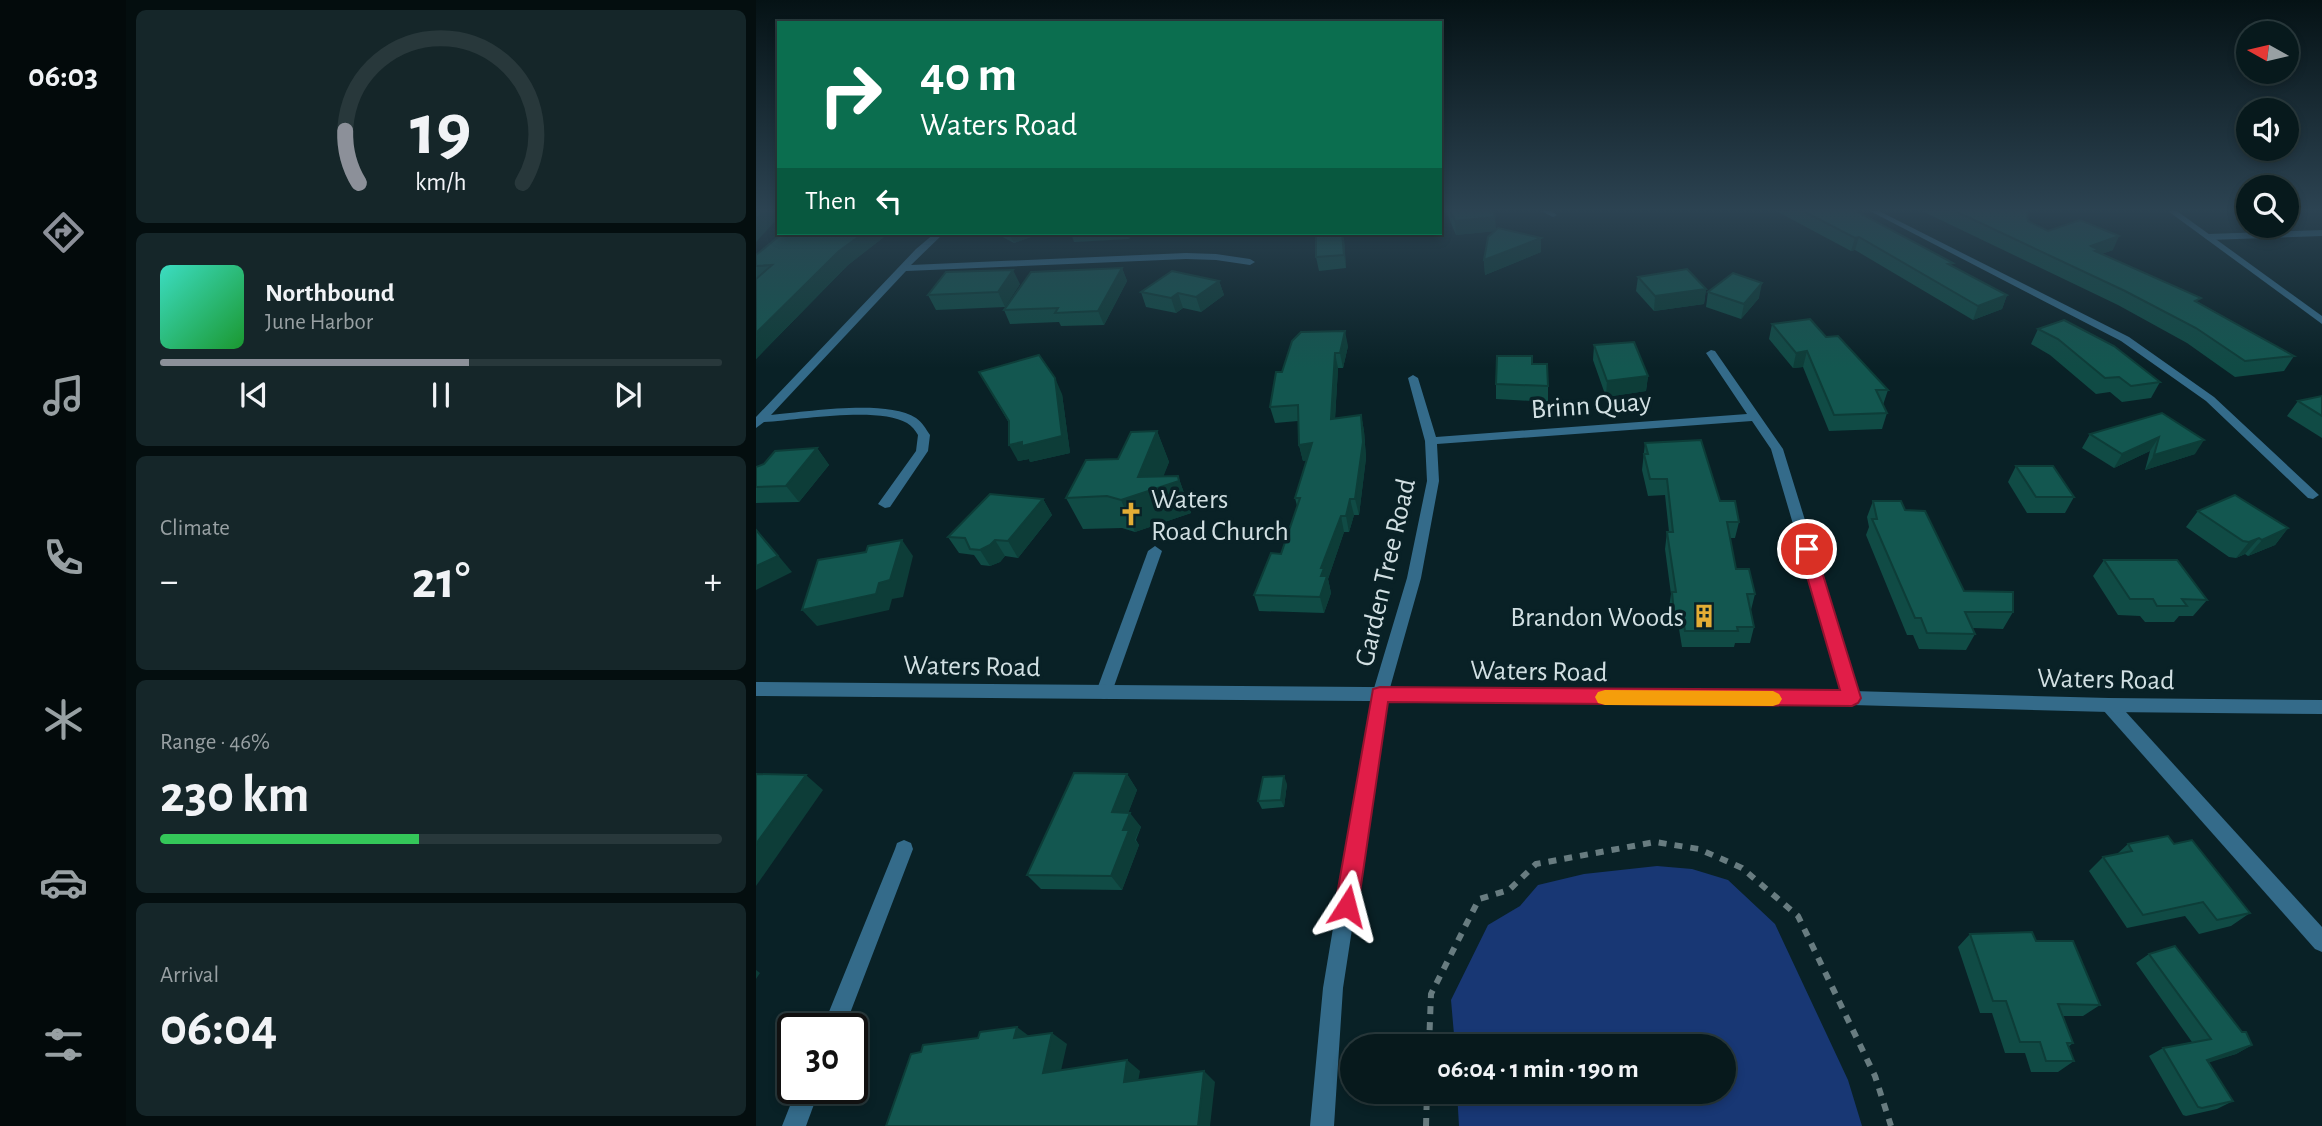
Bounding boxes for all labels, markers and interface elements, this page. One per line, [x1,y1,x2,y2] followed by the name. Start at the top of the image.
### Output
[2236,21,2300,84] north arrow
[2236,21,2299,238] map controls
[805,49,896,140] icon: right
[920,51,1017,100] text: 40 m
[28,60,98,92] text: 06:03
[410,95,472,168] text: 19
[2236,98,2299,161] button: sound
[920,109,1077,141] text: Waters Road
[415,169,467,194] text: km/h
[2236,175,2299,238] button: search
[870,182,908,220] icon: left
[805,188,856,214] text: Then
[39,208,88,257] icon: directions
[265,280,394,306] text: Northbound
[265,311,373,334] text: June Harbor
[39,371,88,420] icon: music
[235,376,273,414] icon: previous
[422,376,460,414] icon: pause
[609,376,647,414] icon: next
[1530,388,1652,424] street label: Brinn Quay
[1351,476,1421,669] street label: Garden Tree Road
[1151,486,1289,546] place label: Waters Road Church
[1117,500,1145,528] church icon: Waters Road Church
[160,517,230,540] text: Climate
[1777,519,1837,579] pin
[1788,530,1826,568] icon: arrive
[39,533,88,582] icon: phone
[412,555,470,607] text: 21°
[160,563,178,601] text: −
[704,563,722,601] text: +
[1690,602,1718,630] building icon: Brandon Woods
[1510,604,1684,632] place label: Brandon Woods
[903,652,1041,682] street label: Waters Road
[1470,657,1608,687] street label: Waters Road
[2037,665,2175,695] street label: Waters Road
[39,695,88,744] icon: climate
[160,731,270,754] text: Range · 46%
[160,769,310,821] text: 230 km
[39,858,88,907] icon: car
[1310,869,1384,943] position arrow
[160,964,219,987] text: Arrival
[160,1002,277,1054] text: 06:04
[777,1013,868,1104] speed limit sign: 30
[39,1020,88,1069] icon: filters
[1437,1056,1639,1082] text: 06:04 · 1 min · 190 m

